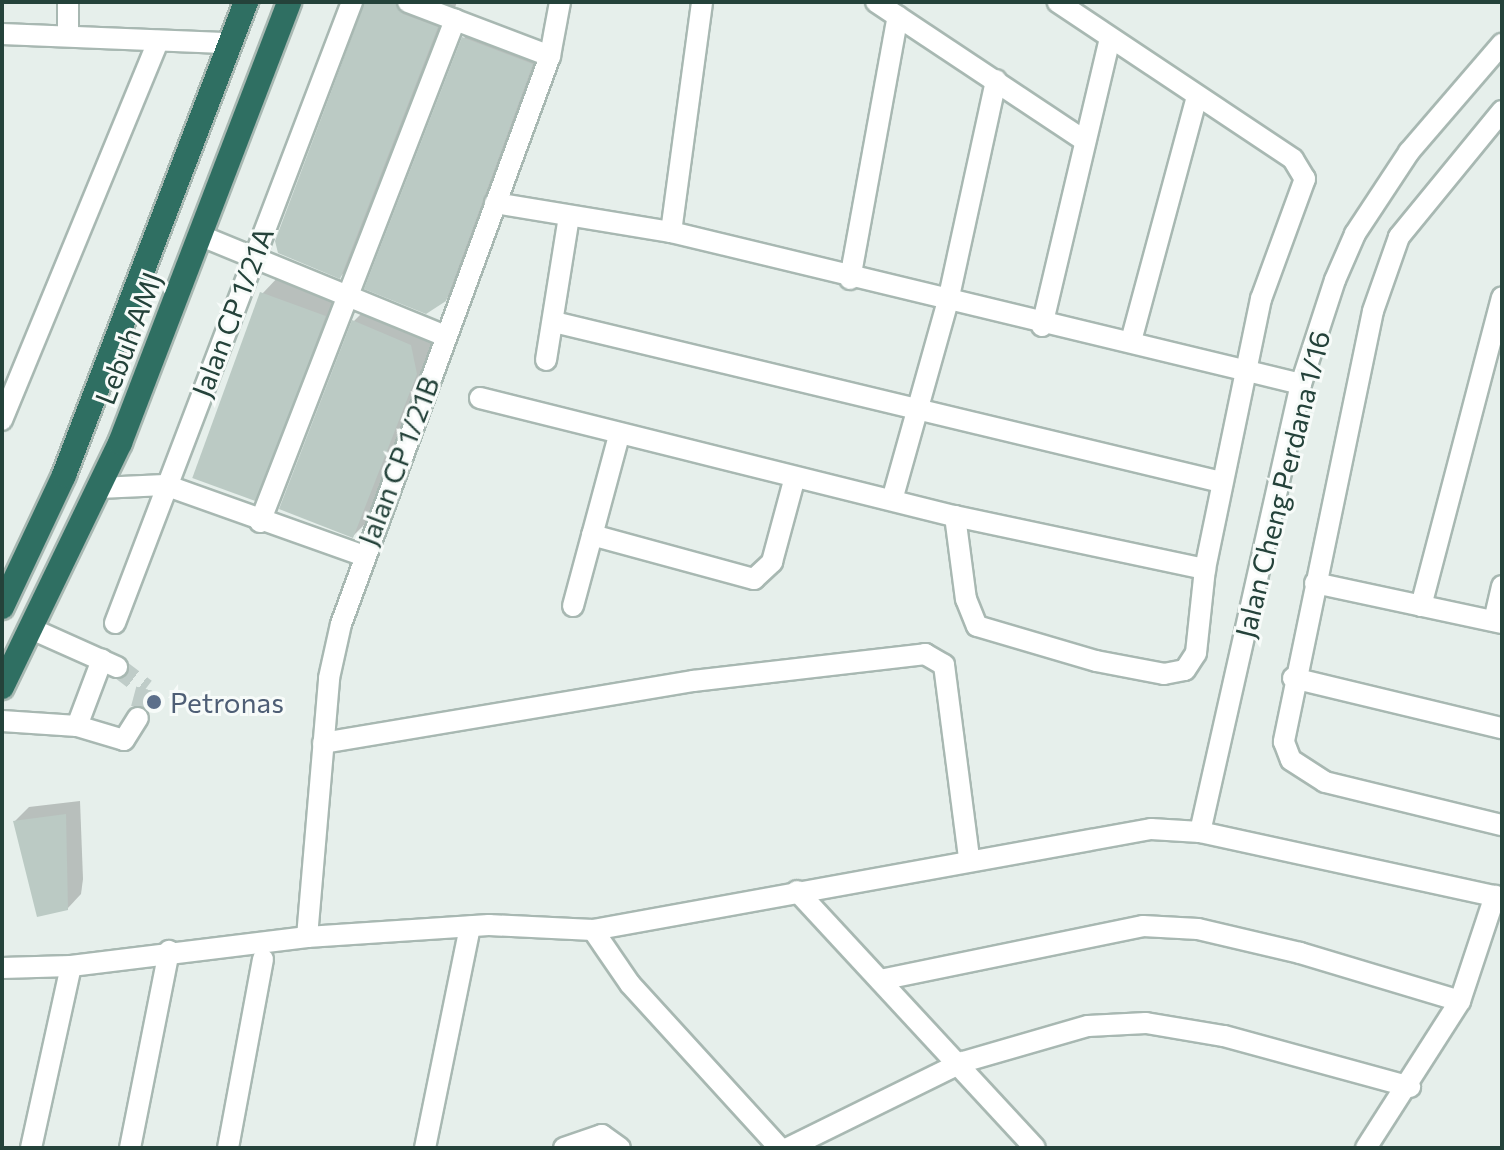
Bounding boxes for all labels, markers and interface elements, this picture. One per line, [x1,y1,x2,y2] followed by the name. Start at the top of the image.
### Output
[184,222,280,402] street label: Jalan CP 1/21A
[87,267,169,409] street label: Lebuh AMJ
[1228,327,1336,641] street label: Jalan Cheng Perdana 1/16
[350,372,446,550] street label: Jalan CP 1/21B
[170,685,284,719] place label: Petronas
[145,693,163,711] marker: Petronas

